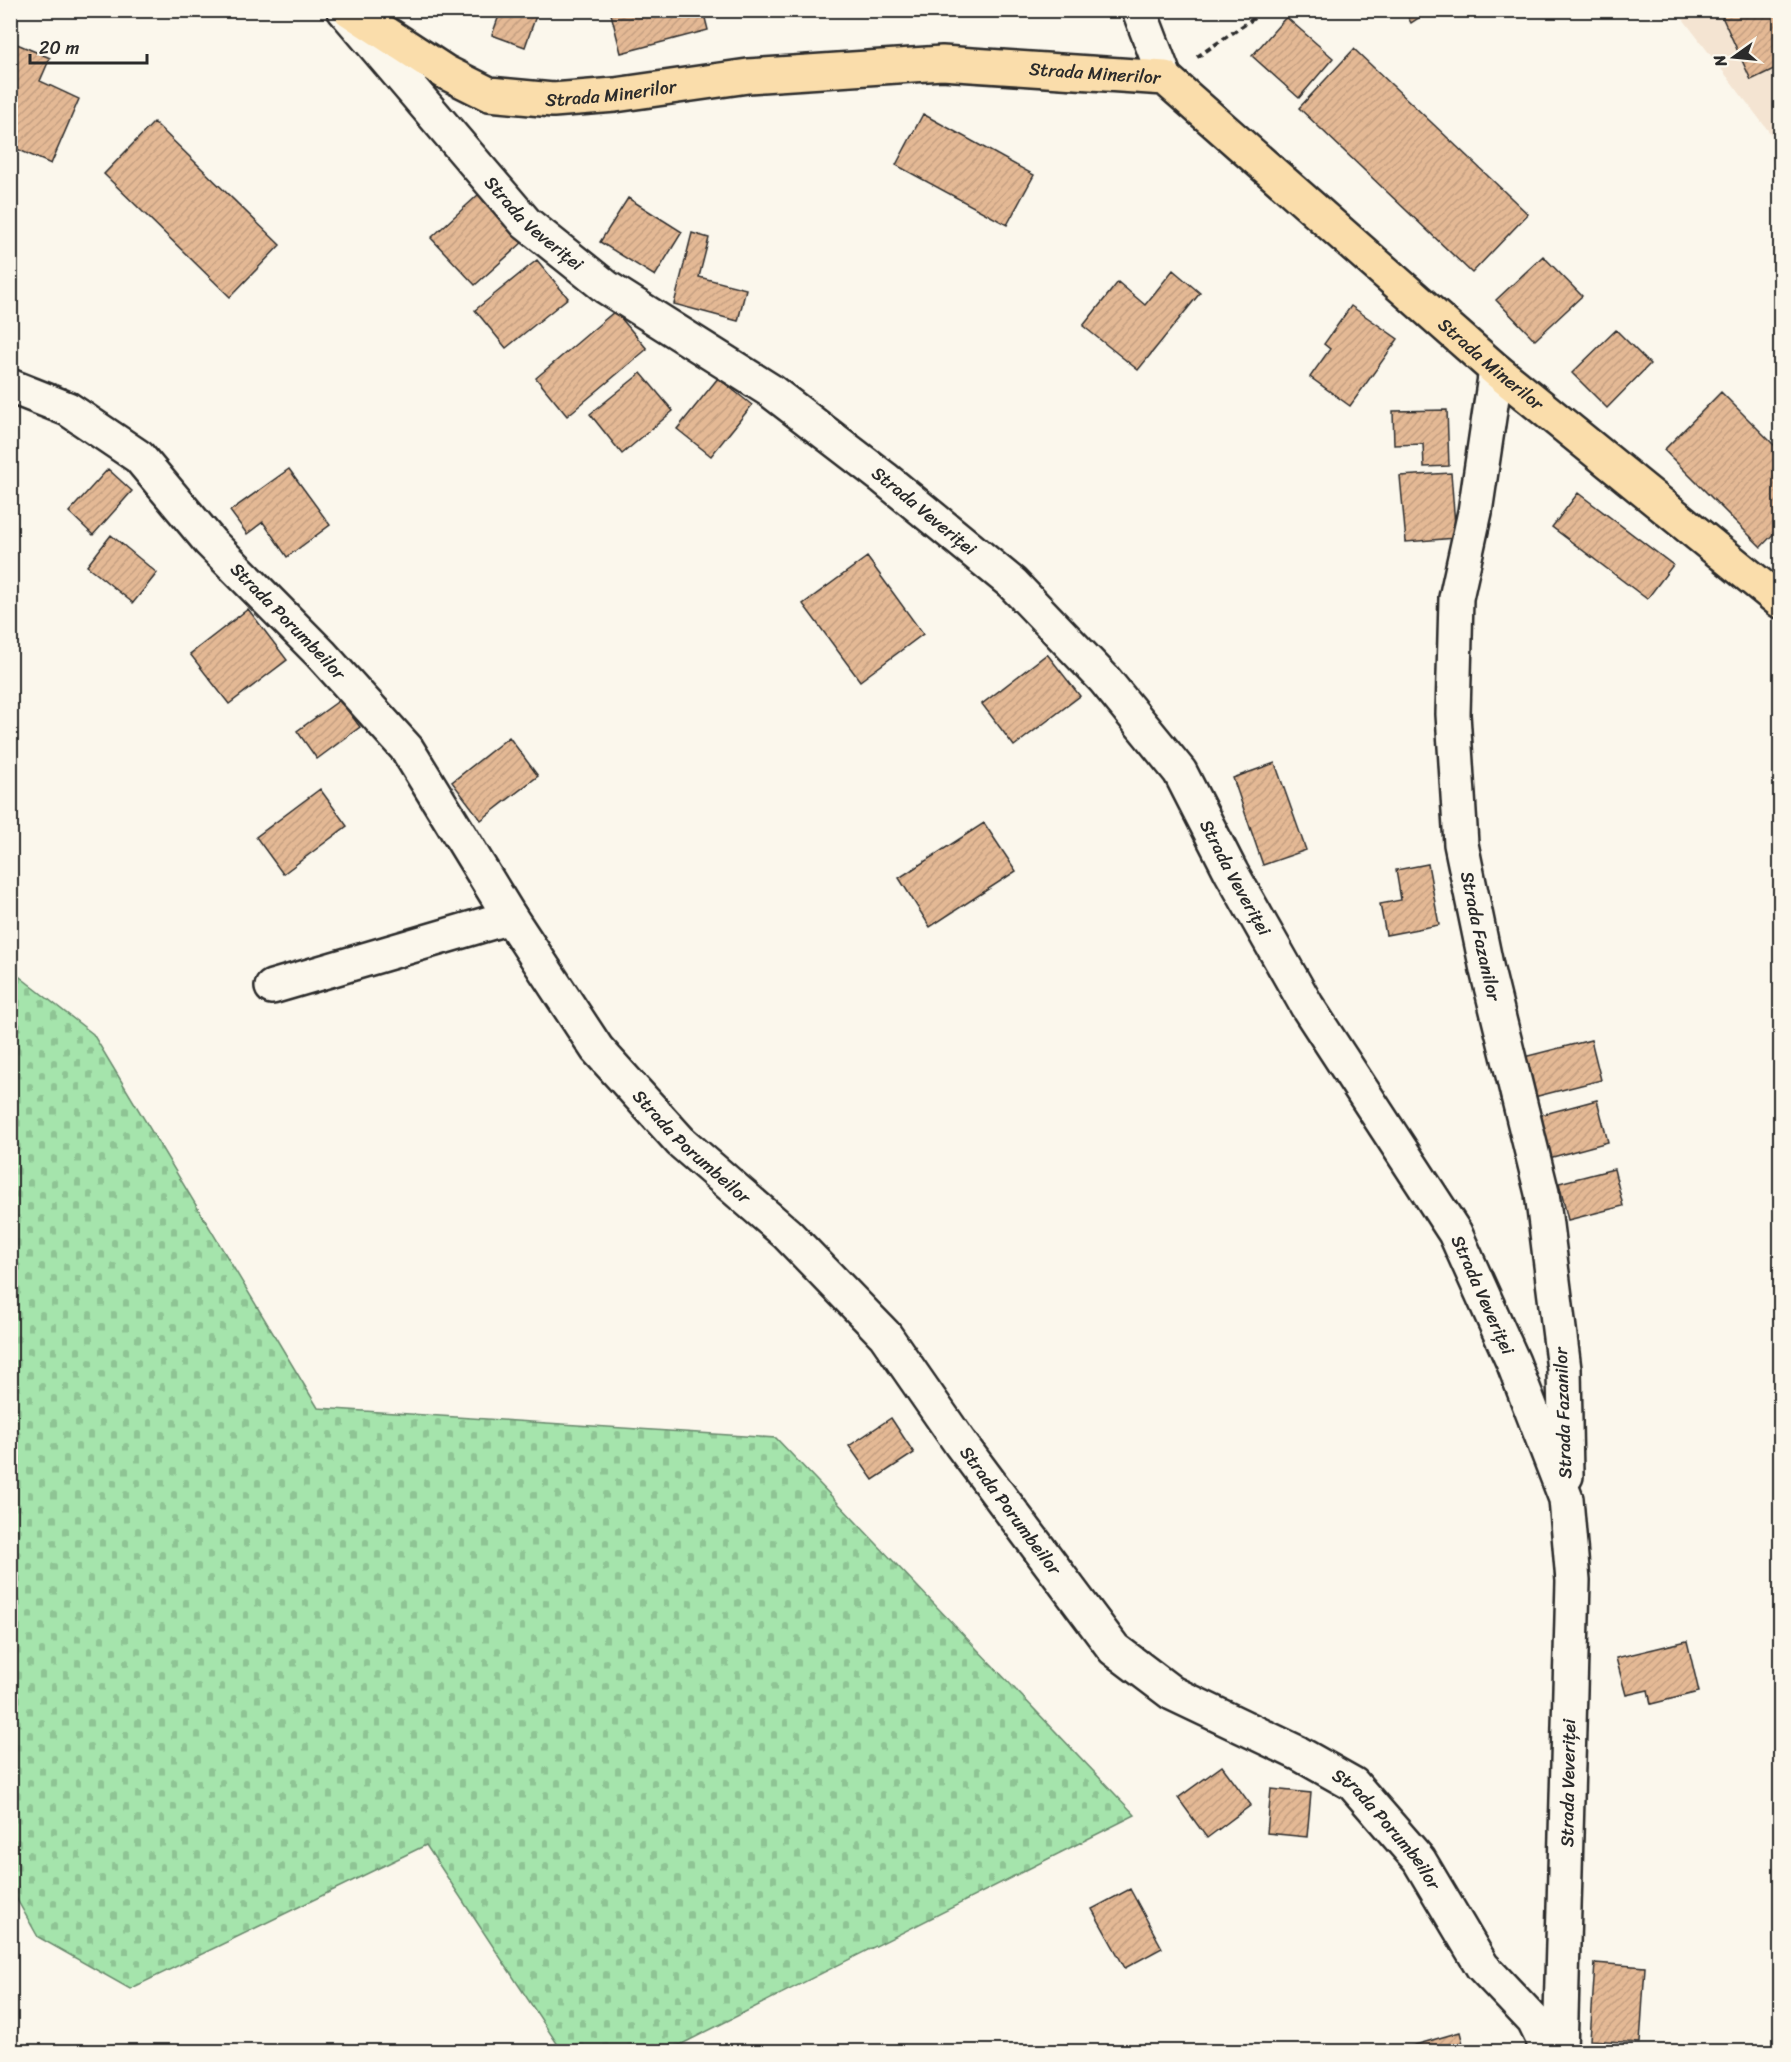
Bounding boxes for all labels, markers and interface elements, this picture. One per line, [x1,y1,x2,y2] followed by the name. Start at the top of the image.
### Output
[30,27,147,65] scale bar
[1704,27,1764,87] north arrow
[39,32,79,64] text: 20 m
[1704,51,1736,71] text: N
[1028,53,1163,94] street label: Strada Minerilor
[544,70,680,116] street label: Strada Minerilor
[476,168,591,280] street label: Strada Veveriței
[1430,309,1552,420] street label: Strada Minerilor
[864,458,985,565] street label: Strada Veveriței
[222,555,355,689] street label: Strada Porumbeilor
[1191,814,1280,943] street label: Strada Veveriței
[1451,869,1510,1006] street label: Strada Fazanilor
[624,1082,759,1213] street label: Strada Porumbeilor
[1442,1230,1524,1361] street label: Strada Veveriței
[1545,1345,1581,1479] street label: Strada Fazanilor
[951,1439,1071,1583] street label: Strada Porumbeilor
[1551,1718,1585,1847] street label: Strada Veveriței
[1326,1759,1450,1897] street label: Strada Porumbeilor

